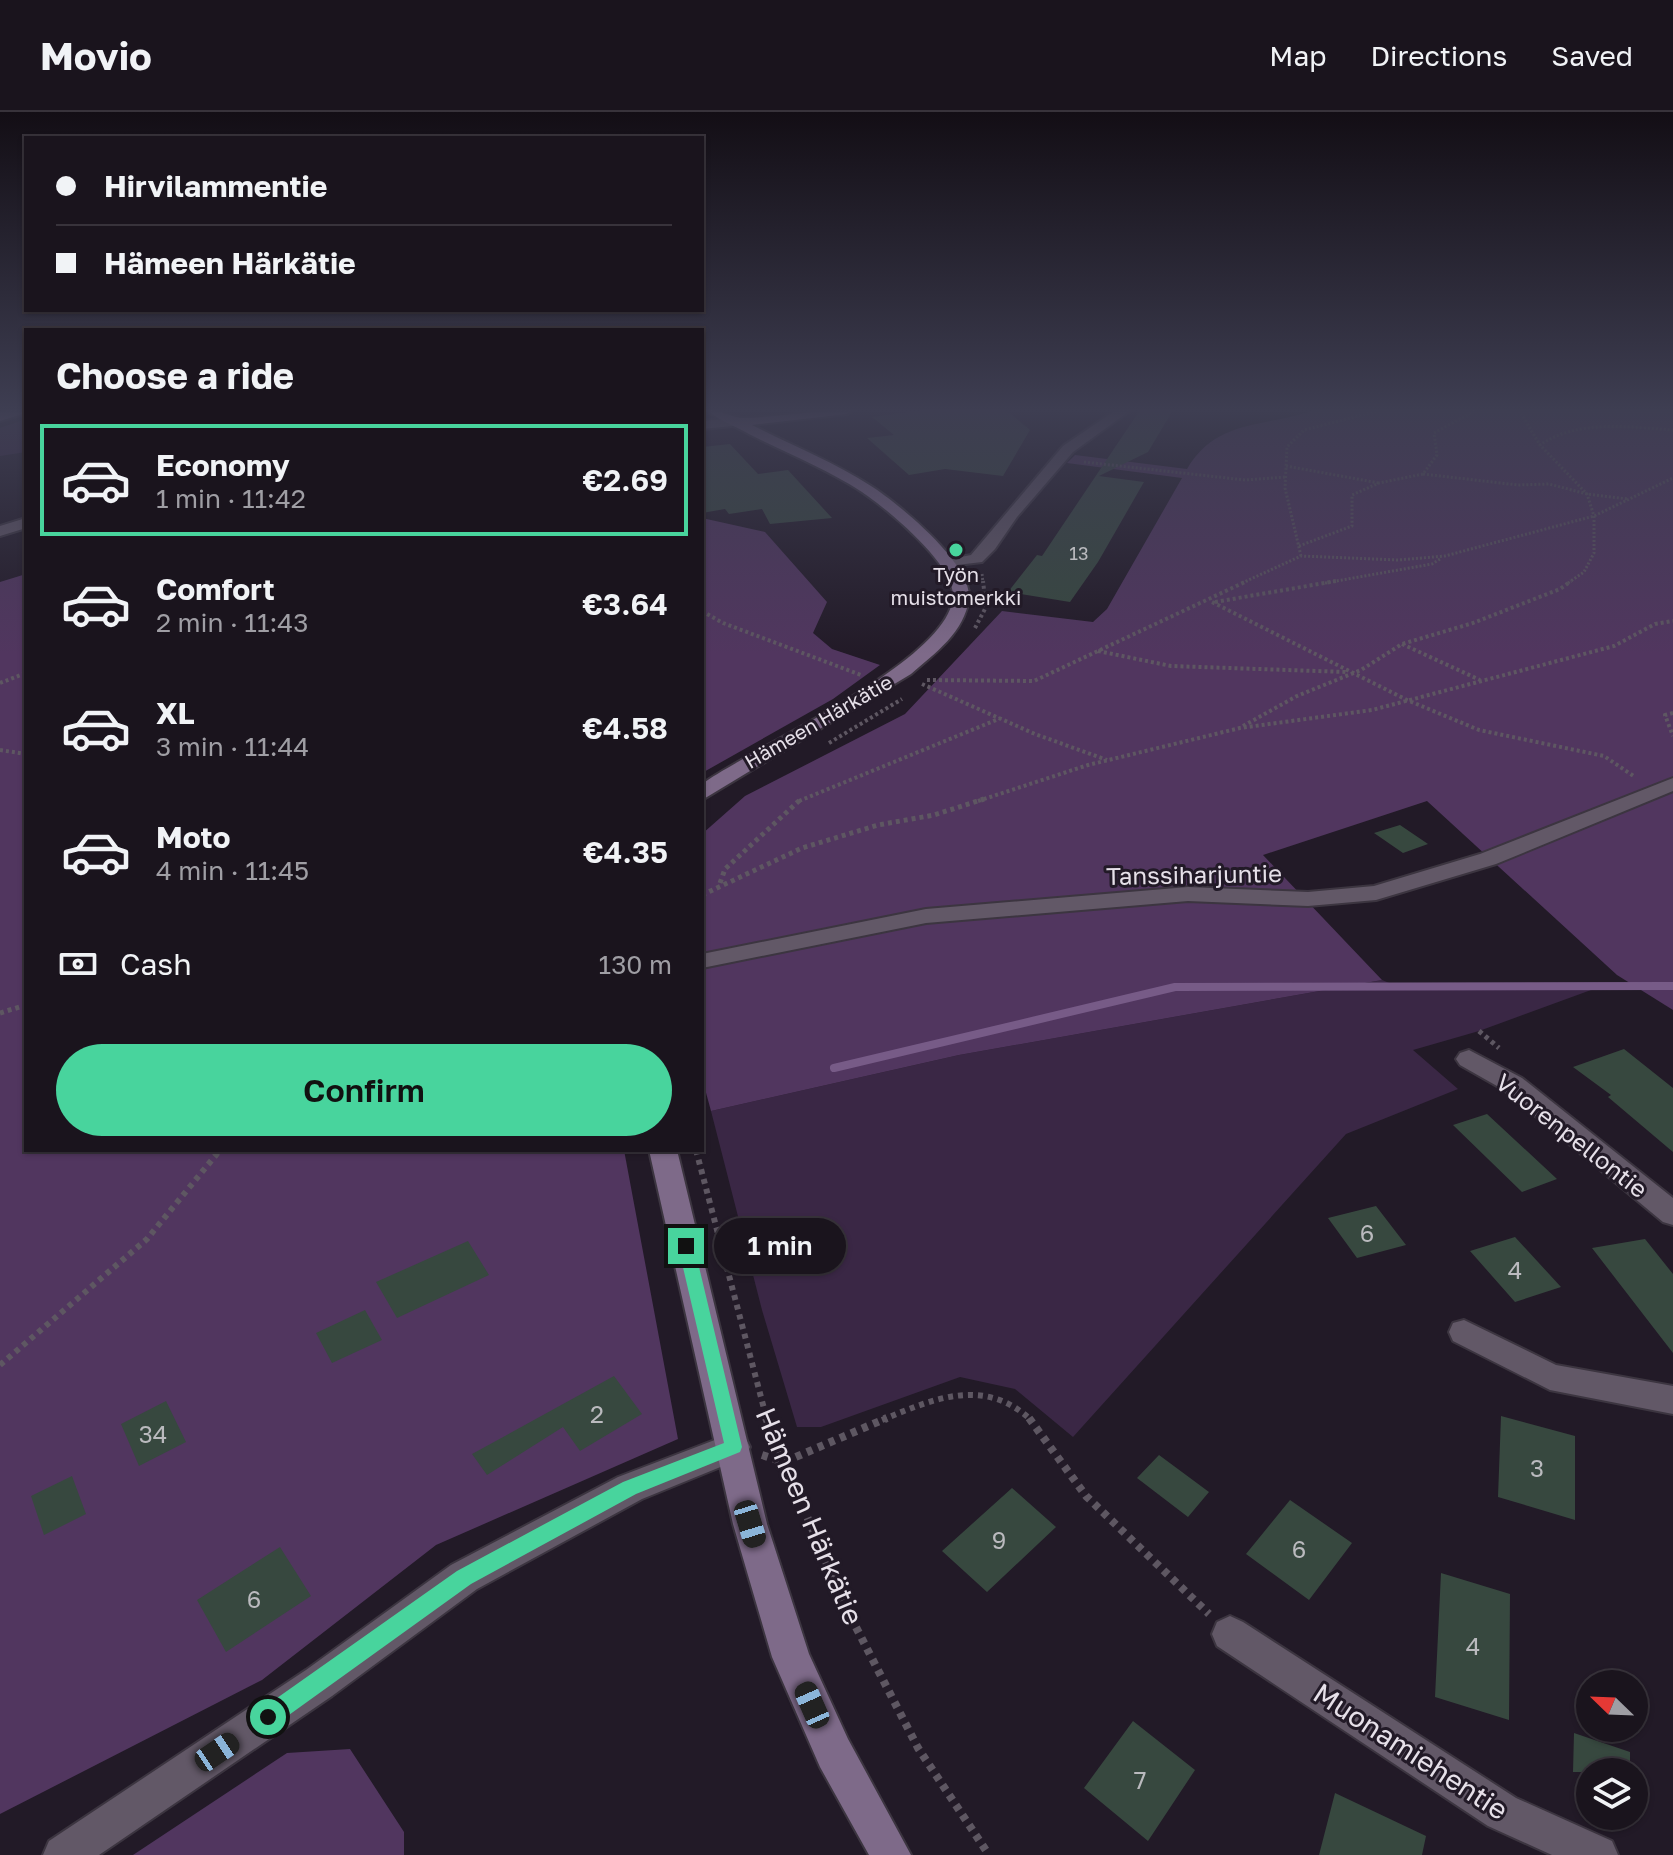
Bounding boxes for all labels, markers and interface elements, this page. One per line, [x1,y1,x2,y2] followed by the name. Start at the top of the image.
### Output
[40,33,152,78] text: Movio
[1269,39,1326,72] text: Map
[1370,39,1507,72] text: Directions
[1551,39,1633,72] text: Saved
[104,168,327,204] text: Hirvilammentie
[104,245,356,281] text: Hämeen Härkätie
[56,354,294,397] text: Choose a ride
[60,444,132,516] icon: car
[156,447,290,483] text: Economy
[583,462,668,498] text: €2.69
[156,483,306,514] text: 1 min · 11:42
[947,541,965,559] marker: Työn muistomerkki
[1069,542,1089,564] house number: 13
[891,562,1021,609] place label: Työn muistomerkki
[60,568,132,640] icon: car
[156,571,275,607] text: Comfort
[582,586,668,622] text: €3.64
[156,607,308,638] text: 2 min · 11:43
[740,669,896,773] street label: Hämeen Härkätie
[60,692,132,764] icon: car
[156,695,195,731] text: XL
[582,710,668,746] text: €4.58
[156,731,309,762] text: 3 min · 11:44
[60,816,132,888] icon: car
[156,819,231,855] text: Moto
[583,834,668,870] text: €4.35
[156,855,309,886] text: 4 min · 11:45
[1106,858,1282,890] street label: Tanssiharjuntie
[56,942,100,986] icon: cash
[120,946,192,982] text: Cash
[599,949,672,980] text: 130 m
[56,1044,672,1136] button: Confirm
[1490,1067,1654,1203] street label: Vuorenpellontie
[714,1218,846,1274] callout: 1 min
[1360,1218,1374,1247] house number: 6
[668,1228,704,1264] route end
[747,1230,813,1261] text: 1 min
[1508,1255,1522,1284] house number: 4
[590,1399,604,1428] house number: 2
[749,1402,871,1630] street label: Hämeen Härkätie
[139,1419,167,1448] house number: 34
[1530,1453,1544,1482] house number: 3
[732,1498,768,1550] car
[992,1525,1006,1554] house number: 9
[1292,1534,1306,1563] house number: 6
[247,1584,261,1613] house number: 6
[1466,1631,1480,1660] house number: 4
[1576,1670,1648,1742] north arrow
[1576,1670,1648,1830] map controls
[1308,1676,1514,1826] street label: Muonamiehentie
[791,1678,833,1732] car
[250,1699,286,1735] route start
[190,1729,244,1775] car
[1576,1758,1648,1830] button: layers
[1134,1765,1146,1794] house number: 7

